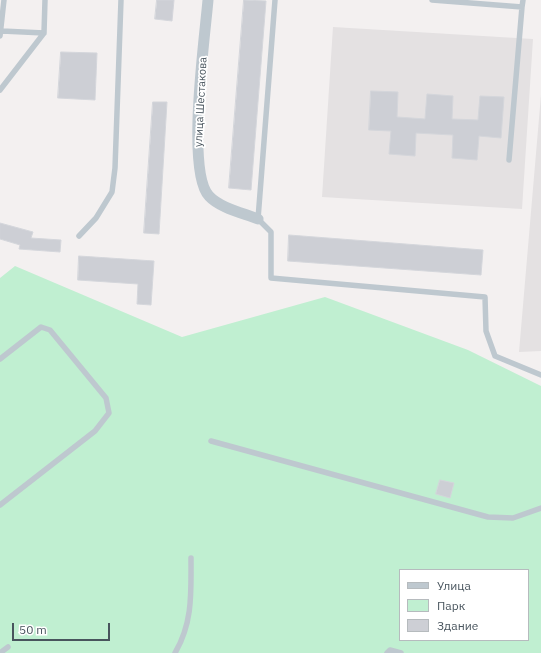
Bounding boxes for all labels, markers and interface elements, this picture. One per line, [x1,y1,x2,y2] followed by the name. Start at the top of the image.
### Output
[192,57,210,147] street label: улица Шестакова
[399,569,529,641] legend
[437,578,471,593] text: Улица
[437,598,465,613] text: Парк
[14,615,112,641] scale bar
[437,618,478,633] text: Здание
[19,622,47,637] text: 50 m

